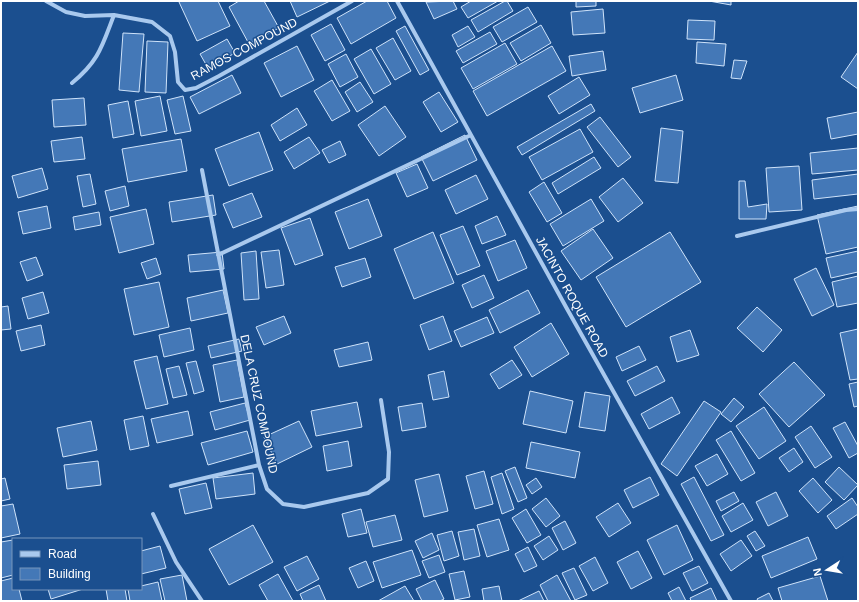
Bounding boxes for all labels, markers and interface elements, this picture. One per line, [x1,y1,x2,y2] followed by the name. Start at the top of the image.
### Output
[188,15,300,83] street label: RAMOS COMPOUND
[533,234,611,360] street label: JACINTO ROQUE ROAD
[237,333,281,475] street label: DELA CRUZ COMPOUND
[12,538,142,590] legend
[48,547,77,561] text: Road
[807,550,847,590] north arrow
[48,567,91,581] text: Building
[811,567,824,577] text: N

